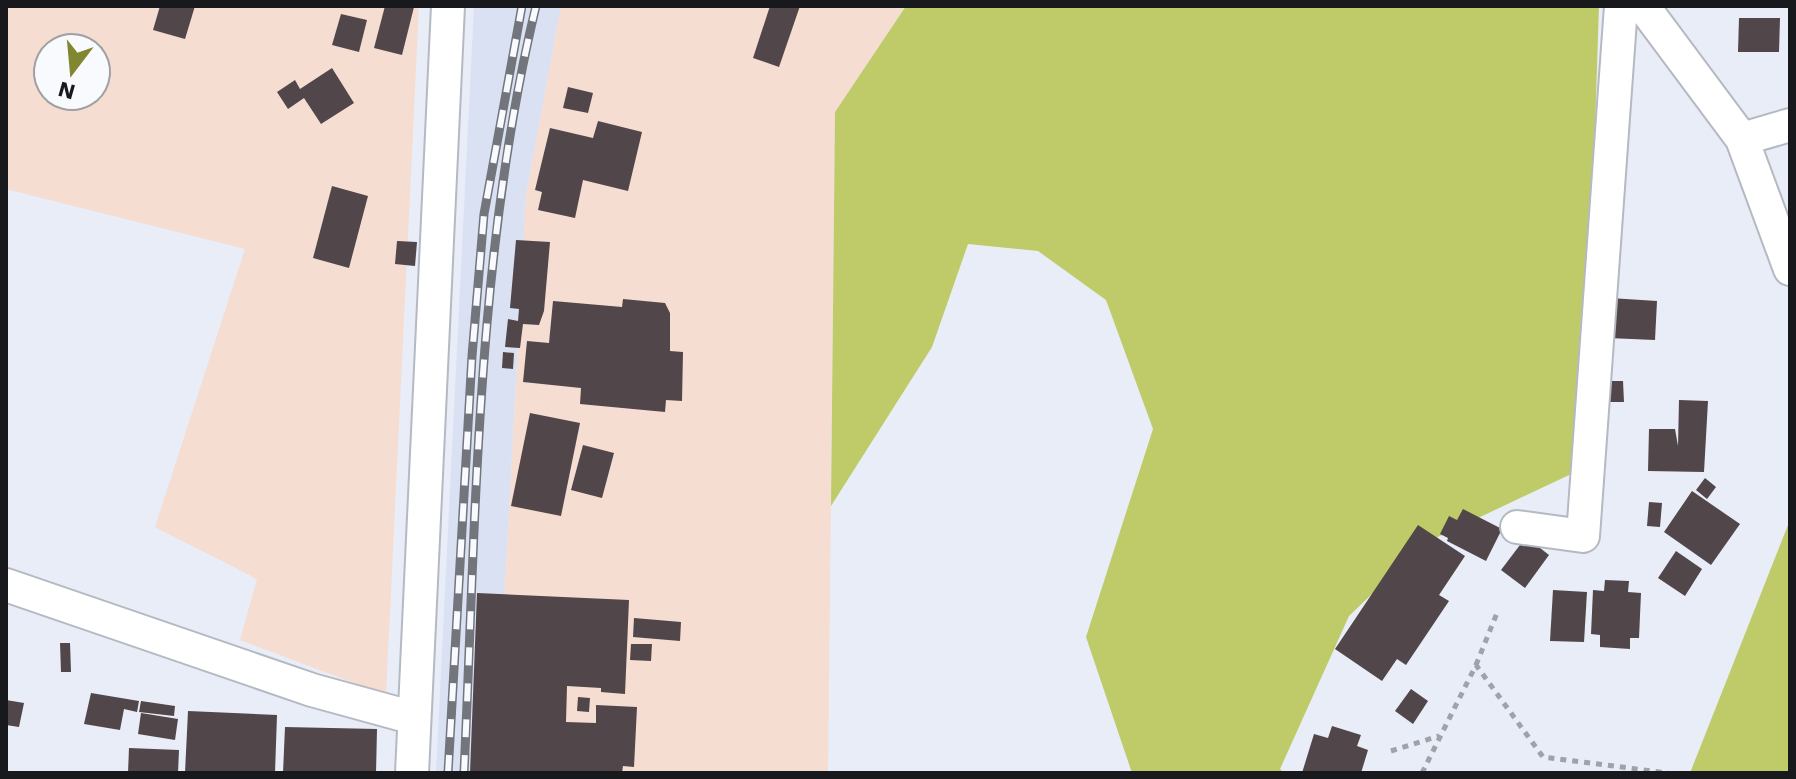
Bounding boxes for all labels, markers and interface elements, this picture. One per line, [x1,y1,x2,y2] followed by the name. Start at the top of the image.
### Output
[32,32,112,112] north arrow
[55,76,78,105] text: N

